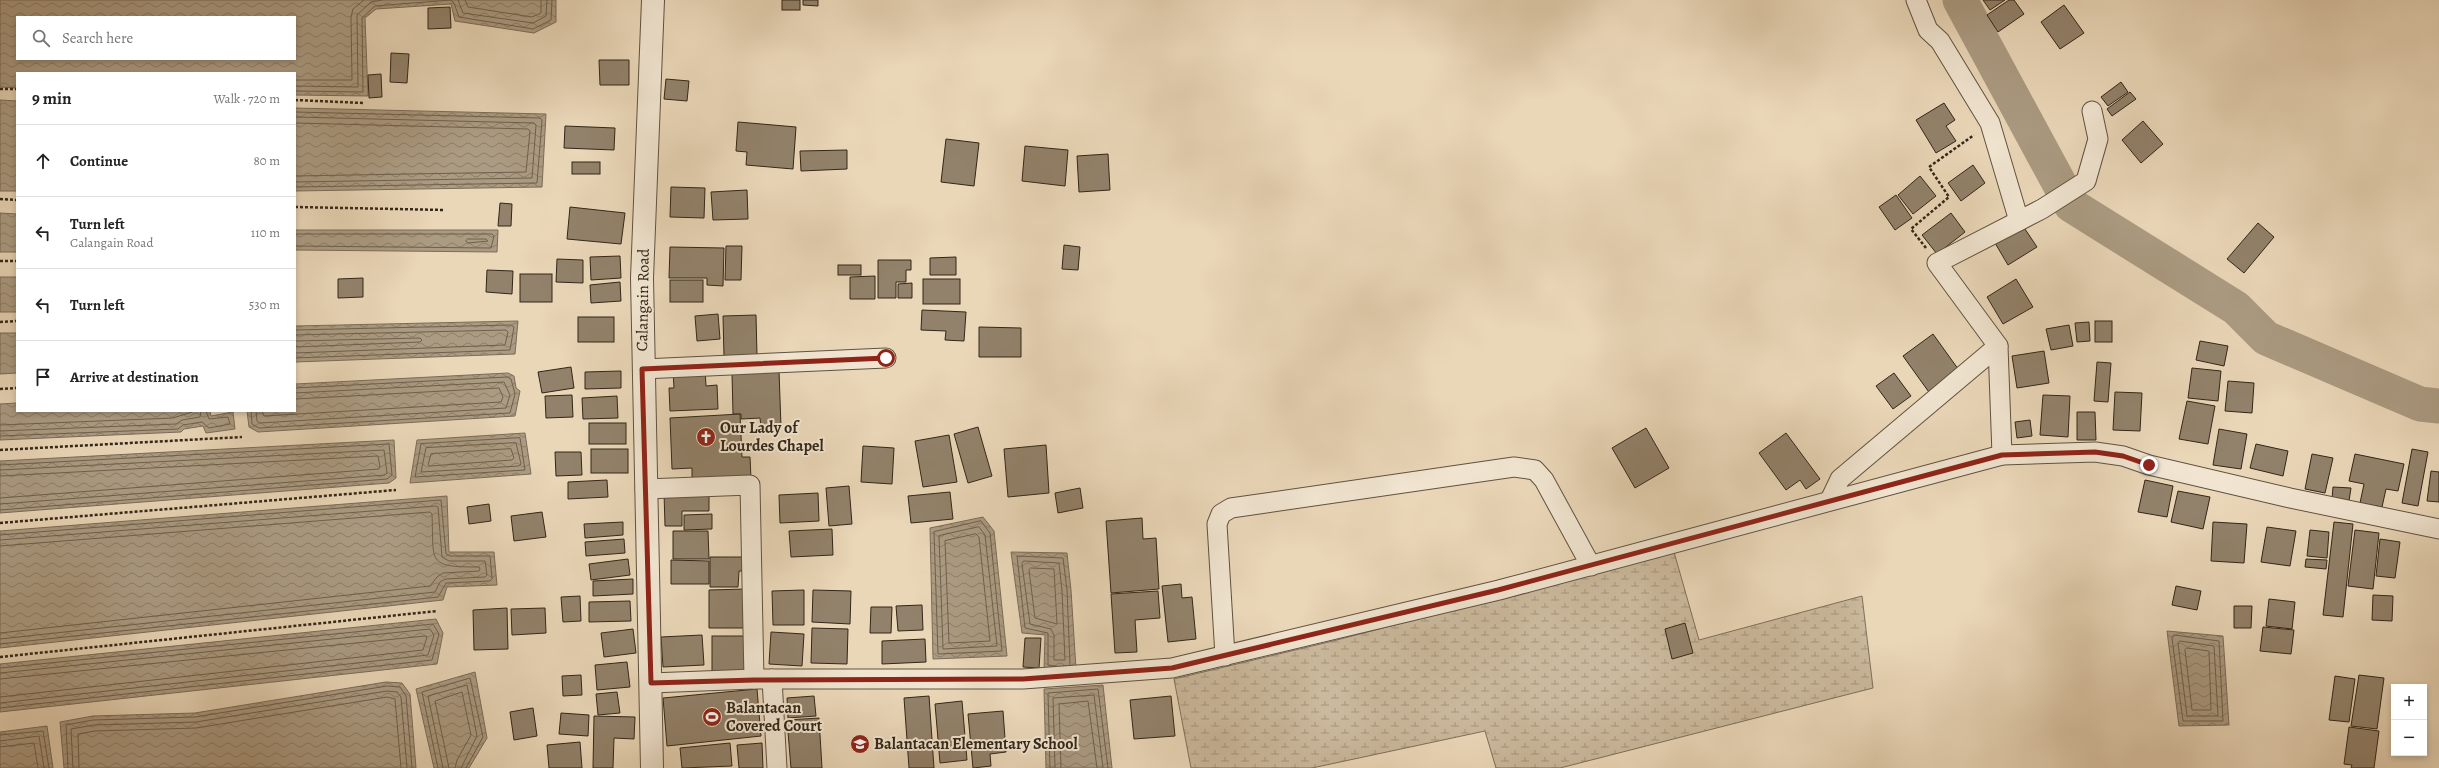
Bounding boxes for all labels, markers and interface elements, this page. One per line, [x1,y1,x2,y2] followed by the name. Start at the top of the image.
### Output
[16,16,296,60] search box
[30,27,52,49] icon: search
[62,28,133,48] text: Search here
[32,87,72,110] text: 9 min
[214,90,280,107] text: Walk · 720 m
[32,150,54,172] icon: ahead
[70,151,128,171] text: Continue
[253,152,280,169] text: 80 m
[70,214,125,234] text: Turn left
[32,222,54,244] icon: left
[251,224,280,241] text: 110 m
[70,234,153,251] text: Calangain Road
[631,248,655,351] street label: Calangain Road
[32,294,54,316] icon: left
[70,295,125,315] text: Turn left
[249,296,280,313] text: 530 m
[877,349,895,367] route start
[32,366,54,388] icon: arrive
[70,367,199,387] text: Arrive at destination
[720,417,824,457] place label: Our Lady of Lourdes Chapel
[695,426,717,448] church icon: Our Lady of Lourdes Chapel
[2140,456,2158,474] route end
[2391,684,2427,756] map controls
[2391,684,2427,720] button: +
[726,697,823,737] place label: Balantacan Covered Court
[701,706,723,728] sports icon: Balantacan Covered Court
[2391,720,2427,756] button: −
[849,733,871,755] school or university icon: Balantacan Elementary School
[874,733,1078,755] place label: Balantacan Elementary School

